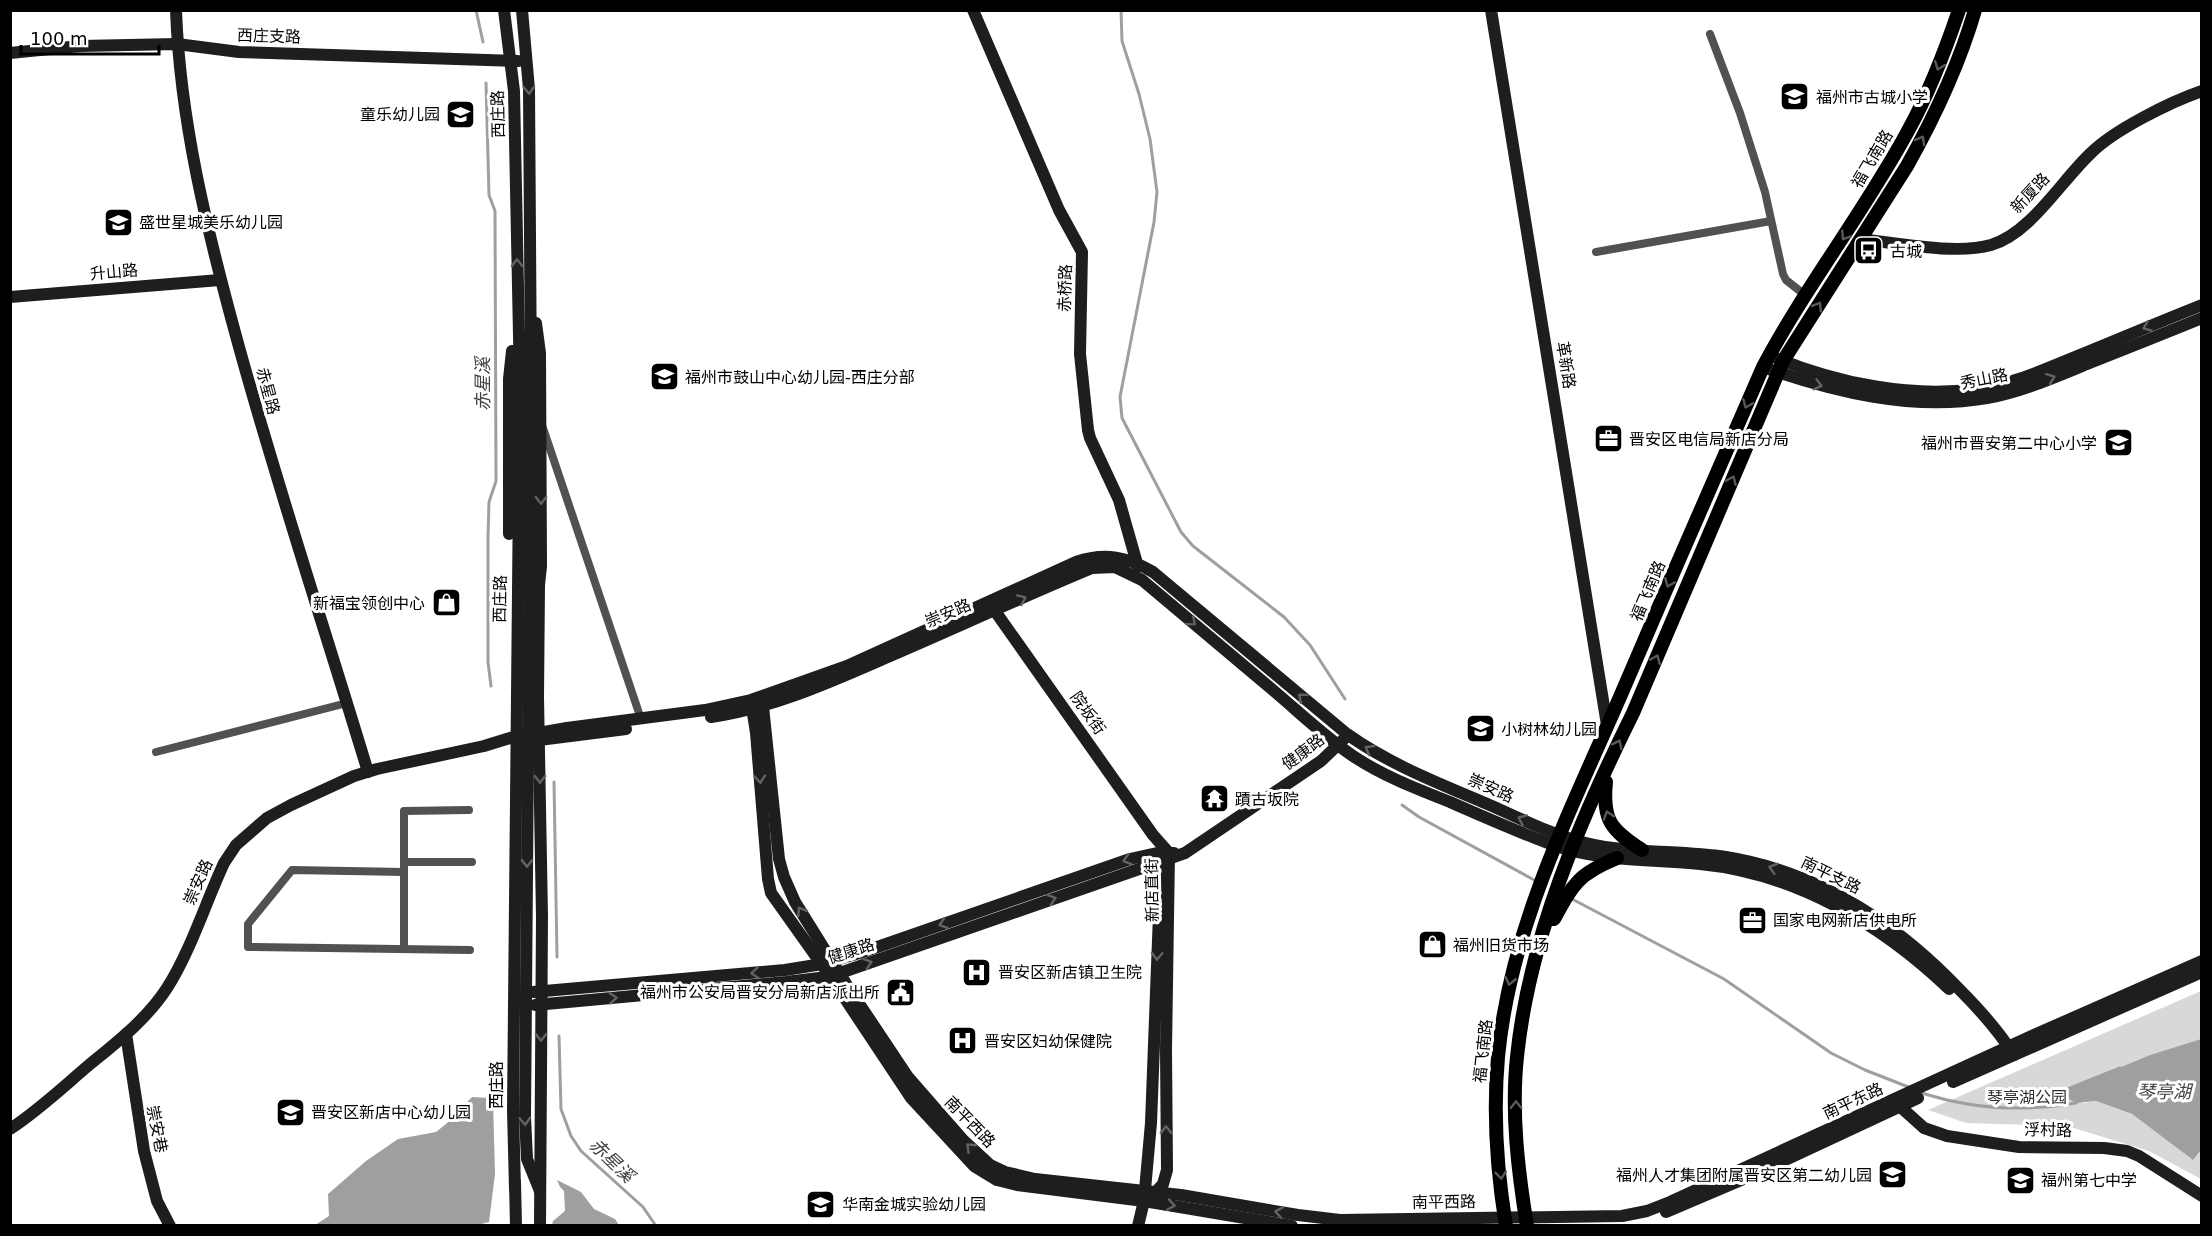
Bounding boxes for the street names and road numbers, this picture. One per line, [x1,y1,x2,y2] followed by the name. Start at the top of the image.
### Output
[237,25,301,47] street label: 西庄支路
[488,90,508,138] street label: 西庄路
[1847,127,1897,191] street label: 福飞南路
[2007,169,2053,217] street label: 新厦路
[89,260,139,284] street label: 升山路
[1055,264,1075,312] street label: 赤桥路
[1553,340,1579,390] street label: 革新路
[253,365,283,417] street label: 赤星路
[1959,365,2009,393] street label: 秀山路
[1627,558,1669,624] street label: 福飞南路
[490,575,510,623] street label: 西庄路
[922,595,974,631] street label: 崇安路
[1066,688,1110,738] street label: 院坂街
[1278,730,1328,774] street label: 健康路
[1465,770,1517,806] street label: 崇安路
[1798,852,1864,898] street label: 南平支路
[180,856,216,908] street label: 崇安路
[1142,858,1162,922] street label: 新店直街
[825,935,877,967] street label: 健康路
[1470,1018,1496,1084] street label: 福飞南路
[487,1061,506,1109] street label: 西庄路
[1820,1079,1886,1123] street label: 南平东路
[941,1092,999,1152] street label: 南平西路
[143,1104,171,1154] street label: 崇安巷
[2024,1120,2072,1140] street label: 浮村路
[1412,1192,1476,1212] street label: 南平西路

